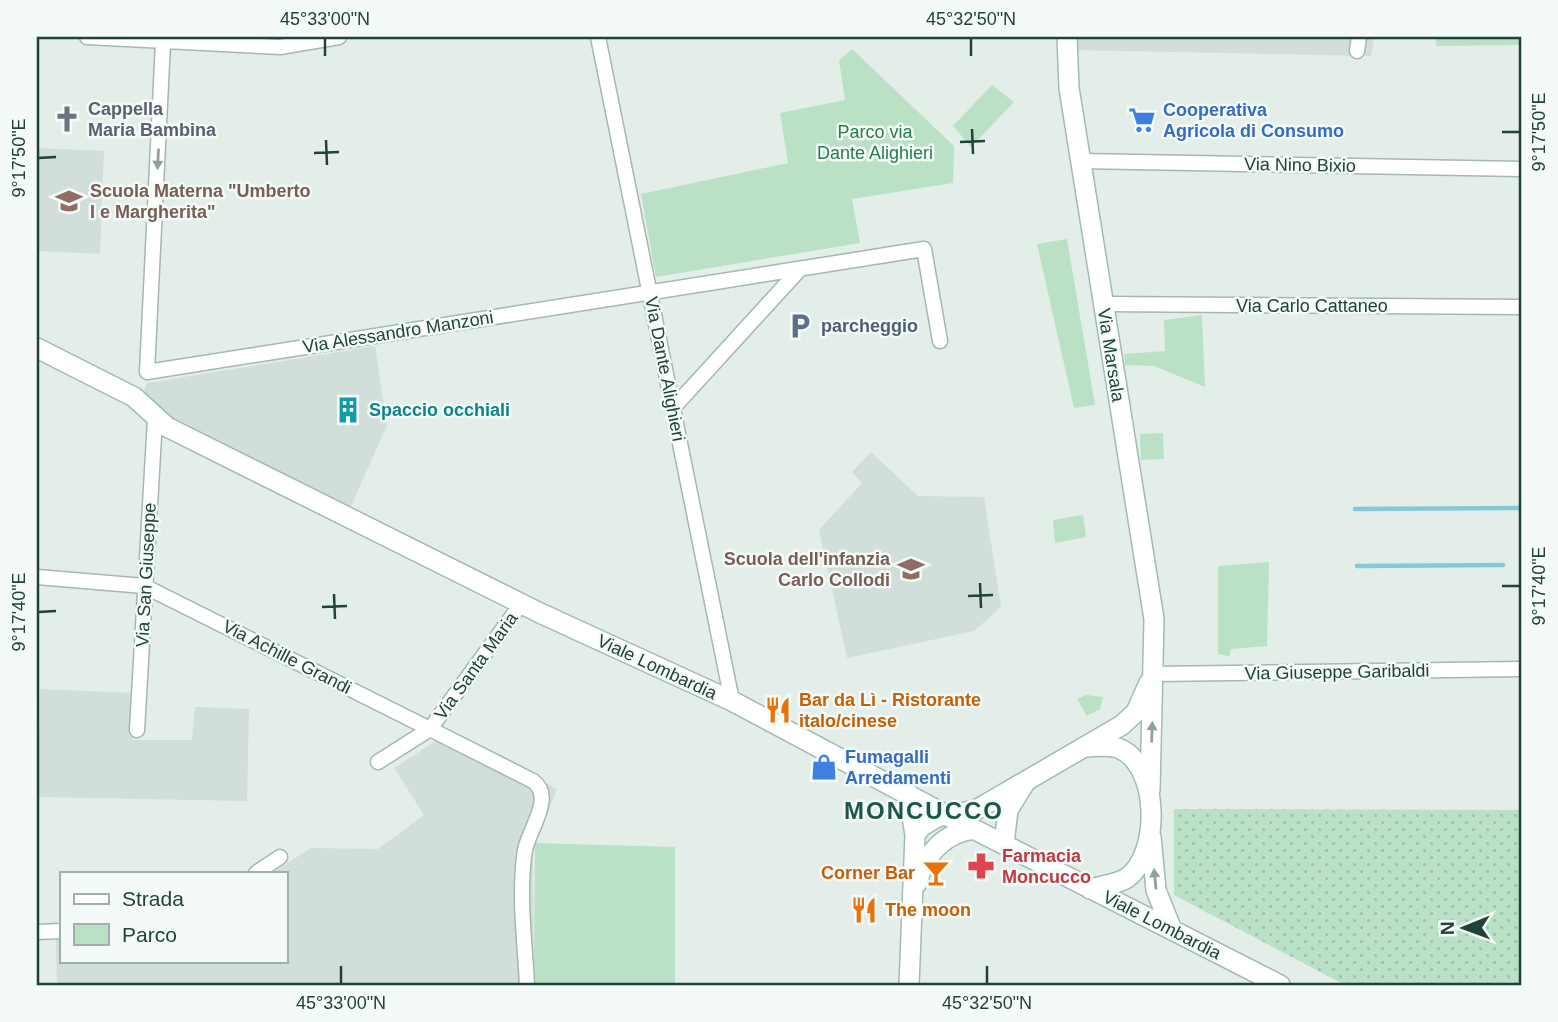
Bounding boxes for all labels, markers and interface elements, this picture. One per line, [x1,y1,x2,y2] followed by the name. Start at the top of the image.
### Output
[280,9,370,29] text: 45°33'00"N
[926,9,1016,29] text: 45°32'50"N
[1529,92,1549,172] text: 9°17'50"E
[88,99,217,140] place label: Cappella Maria Bambina
[1163,100,1344,141] place label: Cooperativa Agricola di Consumo
[52,104,82,134] church icon: Cappella Maria Bambina
[1127,105,1157,135] supermarket icon: Cooperativa Agricola di Consumo
[9,118,29,198] text: 9°17'50"E
[817,122,933,163] park label: Parco via Dante Alighieri
[152,148,163,170] one-way arrow
[1244,154,1356,176] street label: Via Nino Bixio
[90,181,311,222] place label: Scuola Materna "Umberto I e Margherita"
[54,186,84,216] school or university icon: Scuola Materna "Umberto I e Margherita"
[641,295,689,443] street label: Via Dante Alighieri
[1236,296,1388,316] street label: Via Carlo Cattaneo
[301,307,495,357] street label: Via Alessandro Manzoni
[1094,307,1128,404] street label: Via Marsala
[785,311,815,341] parking icon: parcheggio
[821,316,918,336] place label: parcheggio
[333,395,363,425] building icon: Spaccio occhiali
[369,400,510,420] place label: Spaccio occhiali
[132,502,160,648] street label: Via San Giuseppe
[1529,546,1549,626] text: 9°17'40"E
[724,549,891,590] place label: Scuola dell'infanzia Carlo Collodi
[896,554,926,584] school or university icon: Scuola dell'infanzia Carlo Collodi
[9,572,29,652] text: 9°17'40"E
[430,608,522,724] street label: Via Santa Maria
[219,616,355,698] street label: Via Achille Grandi
[594,631,721,704] street label: Viale Lombardia
[1244,660,1430,684] street label: Via Giuseppe Garibaldi
[799,690,981,731] place label: Bar da Lì - Ristorante italo/cinese
[763,695,793,725] restaurant icon: Bar da Lì - Ristorante italo/cinese
[1146,721,1157,743] one-way arrow
[845,747,951,788] place label: Fumagalli Arredamenti
[809,752,839,782] shop icon: Fumagalli Arredamenti
[844,797,1004,824] district label: MONCUCCO
[1002,846,1091,887] place label: Farmacia Moncucco
[966,851,996,881] pharmacy icon: Farmacia Moncucco
[921,858,951,888] bar icon: Corner Bar
[821,863,915,883] place label: Corner Bar
[1149,868,1160,890] one-way arrow
[60,872,287,962] legend
[122,887,184,910] text: Strada
[1100,887,1225,964] street label: Viale Lombardia
[1428,892,1498,962] north arrow
[849,895,879,925] restaurant icon: The moon
[885,900,971,920] place label: The moon
[1437,921,1458,935] text: N
[122,923,177,946] text: Parco
[296,993,386,1013] text: 45°33'00"N
[942,993,1032,1013] text: 45°32'50"N

